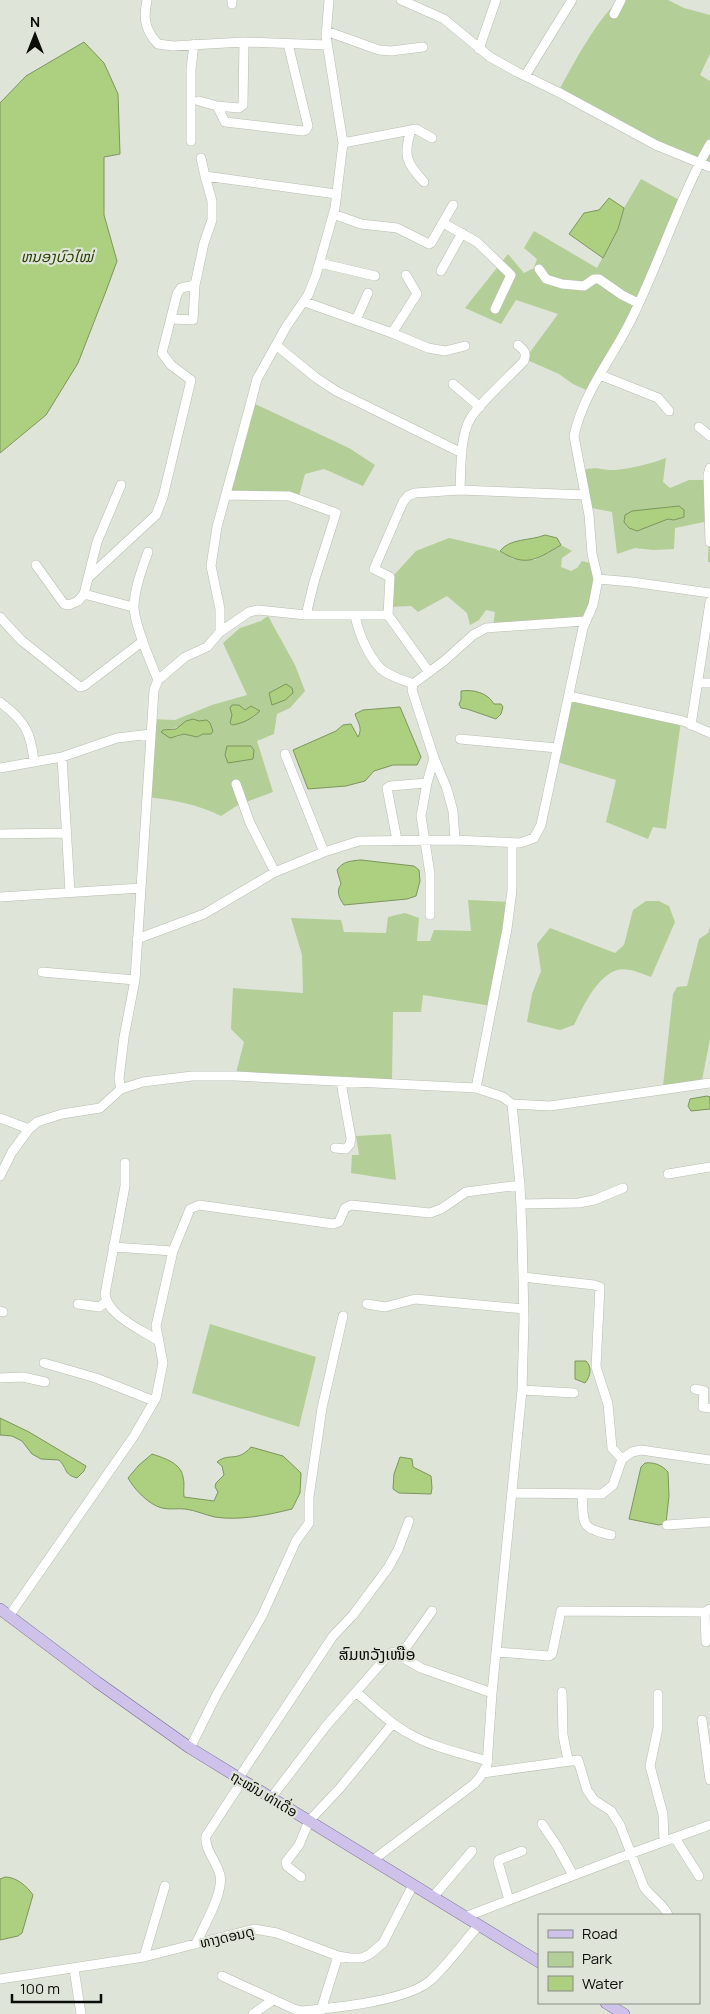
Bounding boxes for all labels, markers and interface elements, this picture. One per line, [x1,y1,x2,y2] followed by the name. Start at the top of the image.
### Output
[10,10,60,60] north arrow
[30,12,40,31] text: N
[21,246,96,267] water label: ຫນອງບົວໄໝ່
[339,1643,415,1665] district label: ສົມຫວັງເໜືອ
[227,1765,302,1821] street label: ຖະໝົນ ທ່າເດື່ອ
[538,1914,700,2004] legend
[198,1921,256,1952] street label: ທາງດອນດູ
[582,1923,618,1944] text: Road
[582,1948,612,1969] text: Park
[12,1972,101,2004] scale bar
[582,1973,624,1994] text: Water
[20,1978,60,1999] text: 100 m

